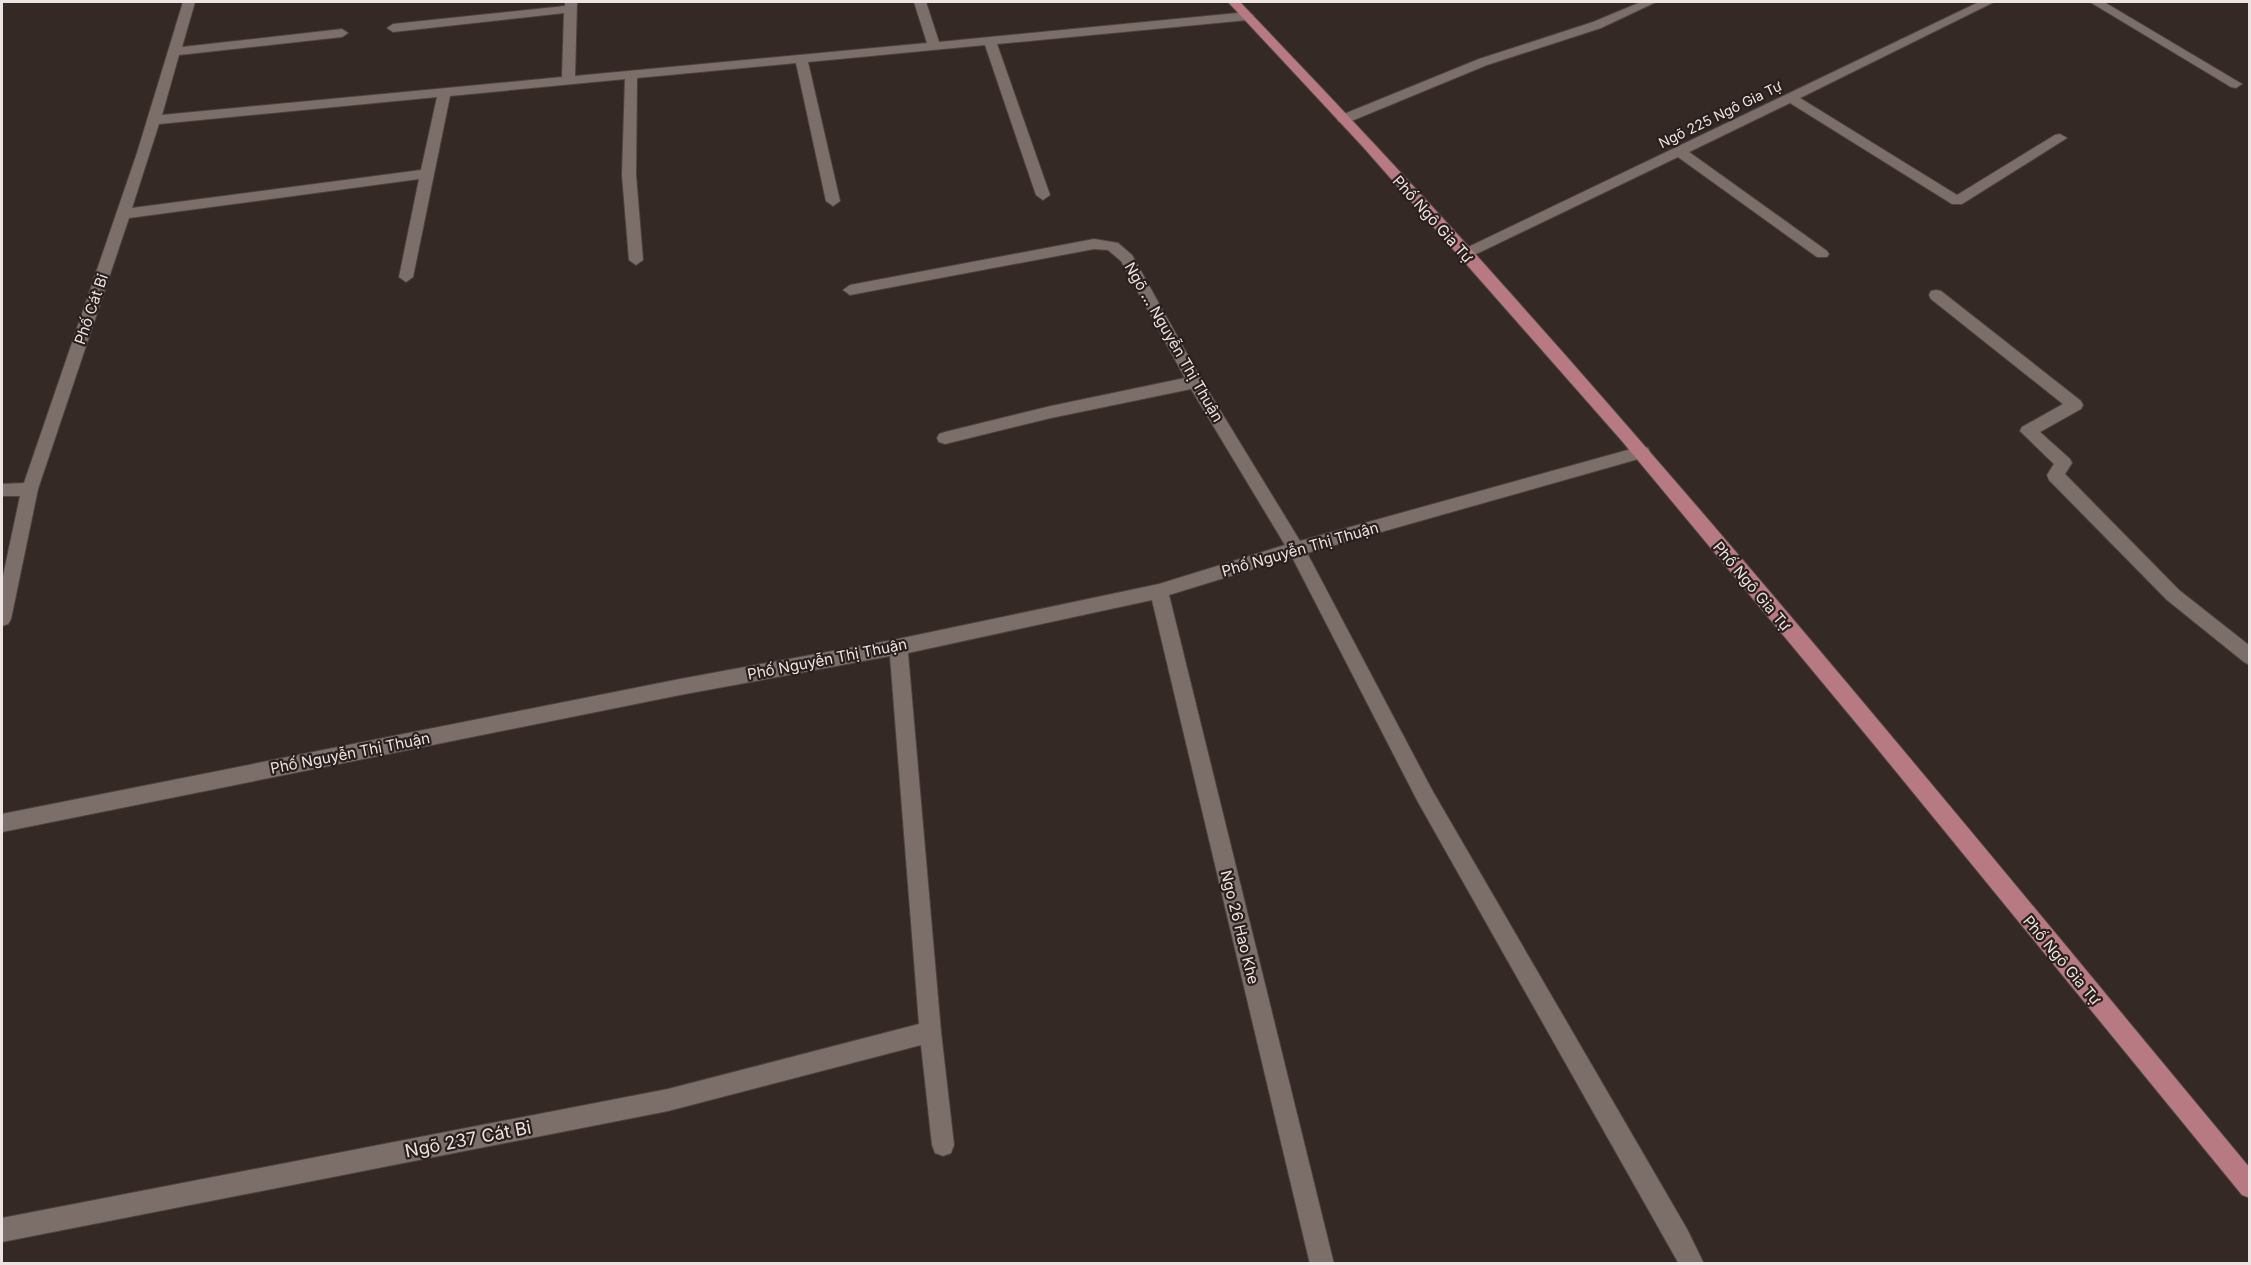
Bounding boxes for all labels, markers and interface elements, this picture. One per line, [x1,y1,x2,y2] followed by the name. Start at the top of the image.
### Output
[1656,77,1785,151] street label: Ngõ 225 Ngô Gia Tự
[1389,172,1477,266] street label: Phố Ngô Gia Tự
[1120,259,1228,425] street label: Ngõ ... Nguyễn Thị Thuận
[70,271,112,347] street label: Phố Cát Bi
[1219,518,1381,580] street label: Phố Nguyễn Thị Thuận
[1709,537,1795,635] street label: Phố Ngô Gia Tự
[746,634,908,684] street label: Phố Nguyễn Thị Thuận
[269,728,431,778] street label: Phố Nguyễn Thị Thuận
[1217,868,1263,986] street label: Ngo 26 Hao Khe
[2019,911,2105,1009] street label: Phố Ngô Gia Tự
[403,1116,533,1162] street label: Ngõ 237 Cát Bi

